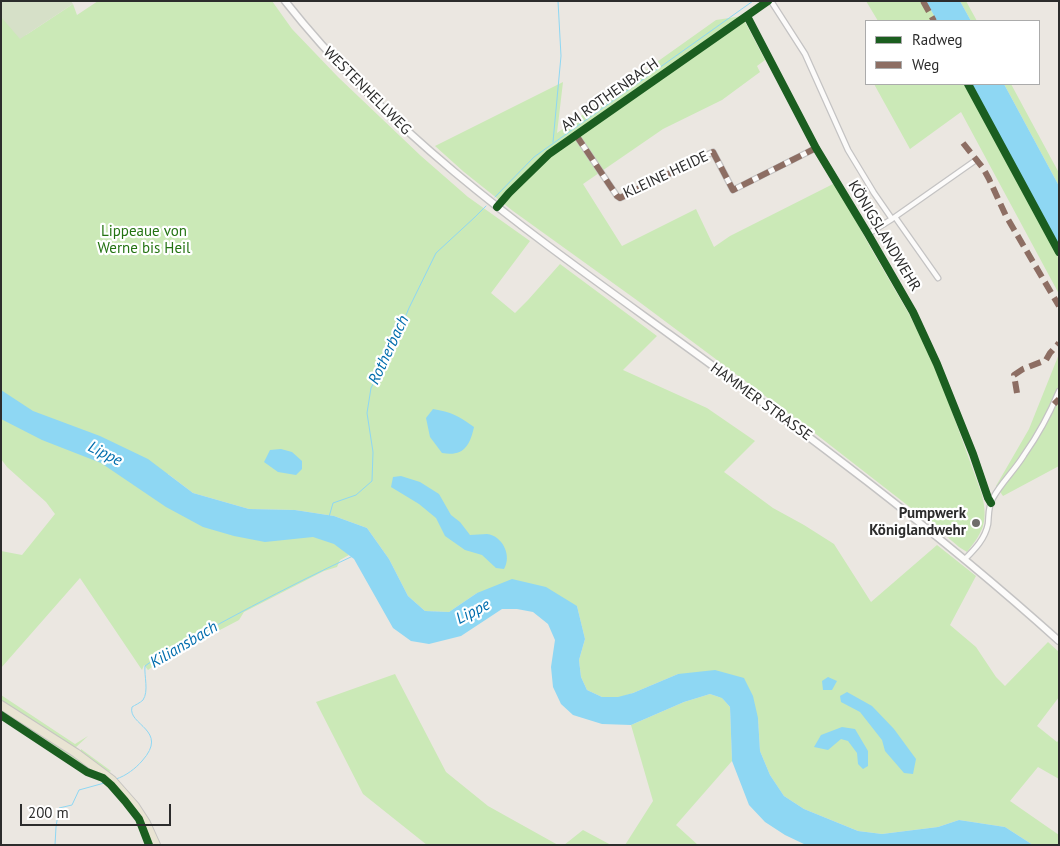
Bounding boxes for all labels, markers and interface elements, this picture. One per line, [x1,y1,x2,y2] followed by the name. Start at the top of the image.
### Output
[865,20,1040,85] legend
[912,30,963,49] text: Radweg
[319,43,415,139] street label: WESTENHELLWEG
[558,55,662,135] street label: AM ROTHENBACH
[912,55,939,74] text: Weg
[621,147,711,203] street label: KLEINE HEIDE
[844,177,924,295] street label: KÖNIGSLANDWEHR
[98,223,190,258] park label: Lippeaue von Werne bis Heil
[365,313,413,387] water label: Rotherbach
[707,359,815,445] street label: HAMMER STRASSE
[85,438,125,470] water label: Lippe
[869,505,966,540] place label: Pumpwerk Königlandwehr
[970,517,982,529] marker: Pumpwerk Königlandwehr
[453,595,493,629] water label: Lippe
[147,617,221,673] water label: Kiliansbach
[22,794,174,826] scale bar
[28,803,69,822] text: 200 m

